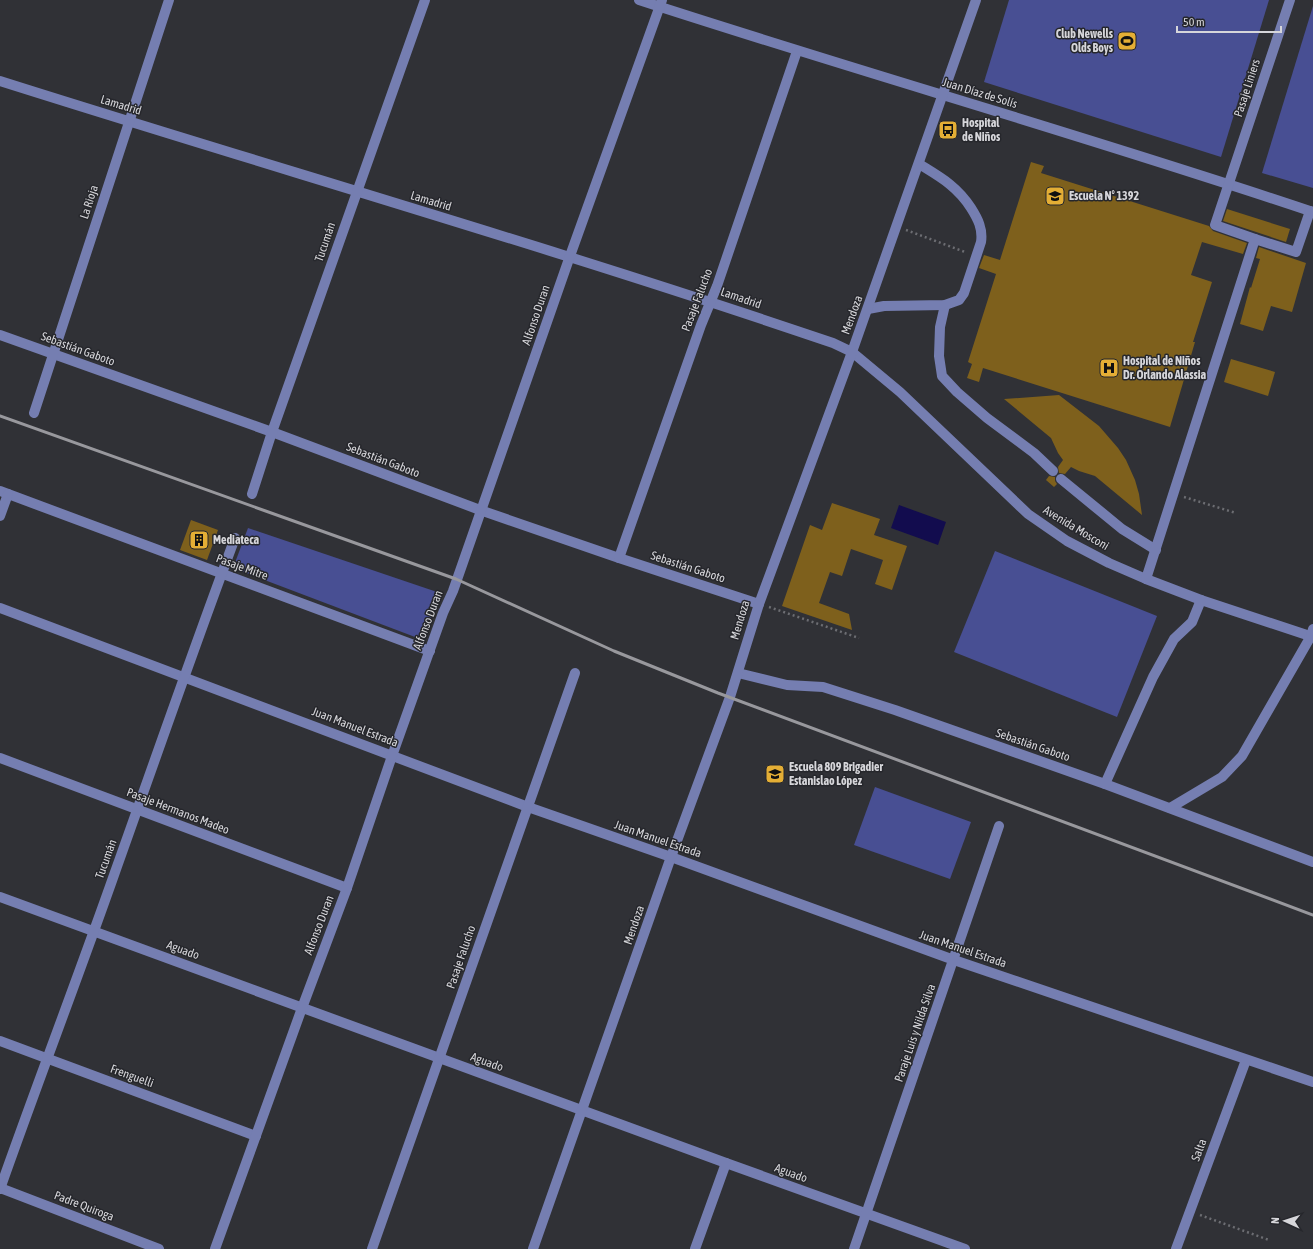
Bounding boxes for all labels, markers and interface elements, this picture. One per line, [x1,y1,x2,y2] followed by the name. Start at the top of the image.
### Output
[1177,8,1281,34] scale bar
[1183,15,1205,29] text: 50 m
[1056,27,1114,55] place label: Club Newells Olds Boys
[1116,30,1138,52] sports icon: Club Newells Olds Boys
[1231,57,1263,119] street label: Pasaje Liniers
[941,75,1019,111] street label: Juan Díaz de Solís
[99,92,143,118] street label: Lamadrid
[962,116,1001,144] place label: Hospital de Niños
[937,119,959,141] bus stop icon: Hospital de Niños
[77,183,101,221] street label: La Rioja
[1044,185,1066,207] school or university icon: Escuela N° 1392
[409,188,453,214] street label: Lamadrid
[1069,189,1139,203] place label: Escuela N° 1392
[312,220,338,264] street label: Tucumán
[679,266,715,333] street label: Pasaje Falucho
[519,283,553,347] street label: Alfonso Duran
[719,285,763,311] street label: Lamadrid
[839,294,865,336] street label: Mendoza
[39,329,117,369] street label: Sebastián Gaboto
[1123,354,1207,382] place label: Hospital de Niños Dr. Orlando Alassia
[1098,357,1120,379] hospital icon: Hospital de Niños Dr. Orlando Alassia
[344,440,422,481] street label: Sebastián Gaboto
[1041,503,1111,553] street label: Avenida Mosconi
[188,529,210,551] building icon: Mediateca
[213,533,260,547] place label: Mediateca
[649,548,727,586] street label: Sebastián Gaboto
[214,551,270,583] street label: Pasaje Mitre
[410,588,446,652] street label: Alfonso Duran
[727,599,753,641] street label: Mendoza
[310,704,400,750] street label: Juan Manuel Estrada
[994,726,1072,764] street label: Sebastián Gaboto
[789,760,883,788] place label: Escuela 809 Brigadier Estanislao López
[764,763,786,785] school or university icon: Escuela 809 Brigadier Estanislao López
[125,785,232,837] street label: Pasaje Hermanos Madeo
[613,818,703,860] street label: Juan Manuel Estrada
[92,837,120,881] street label: Tucumán
[301,893,337,957] street label: Alfonso Duran
[621,904,647,946] street label: Mendoza
[444,923,478,990] street label: Pasaje Falucho
[918,928,1008,970] street label: Juan Manuel Estrada
[165,938,202,962] street label: Aguado
[892,982,938,1084] street label: Paraje Luis y Nilda Silva
[469,1050,506,1074] street label: Aguado
[108,1062,156,1090] street label: Frenguelli
[1189,1137,1209,1163] street label: Salta
[773,1161,810,1185] street label: Aguado
[52,1188,116,1224] street label: Padre Quiroga
[1265,1201,1305,1241] north arrow
[1269,1217,1281,1224] text: N

